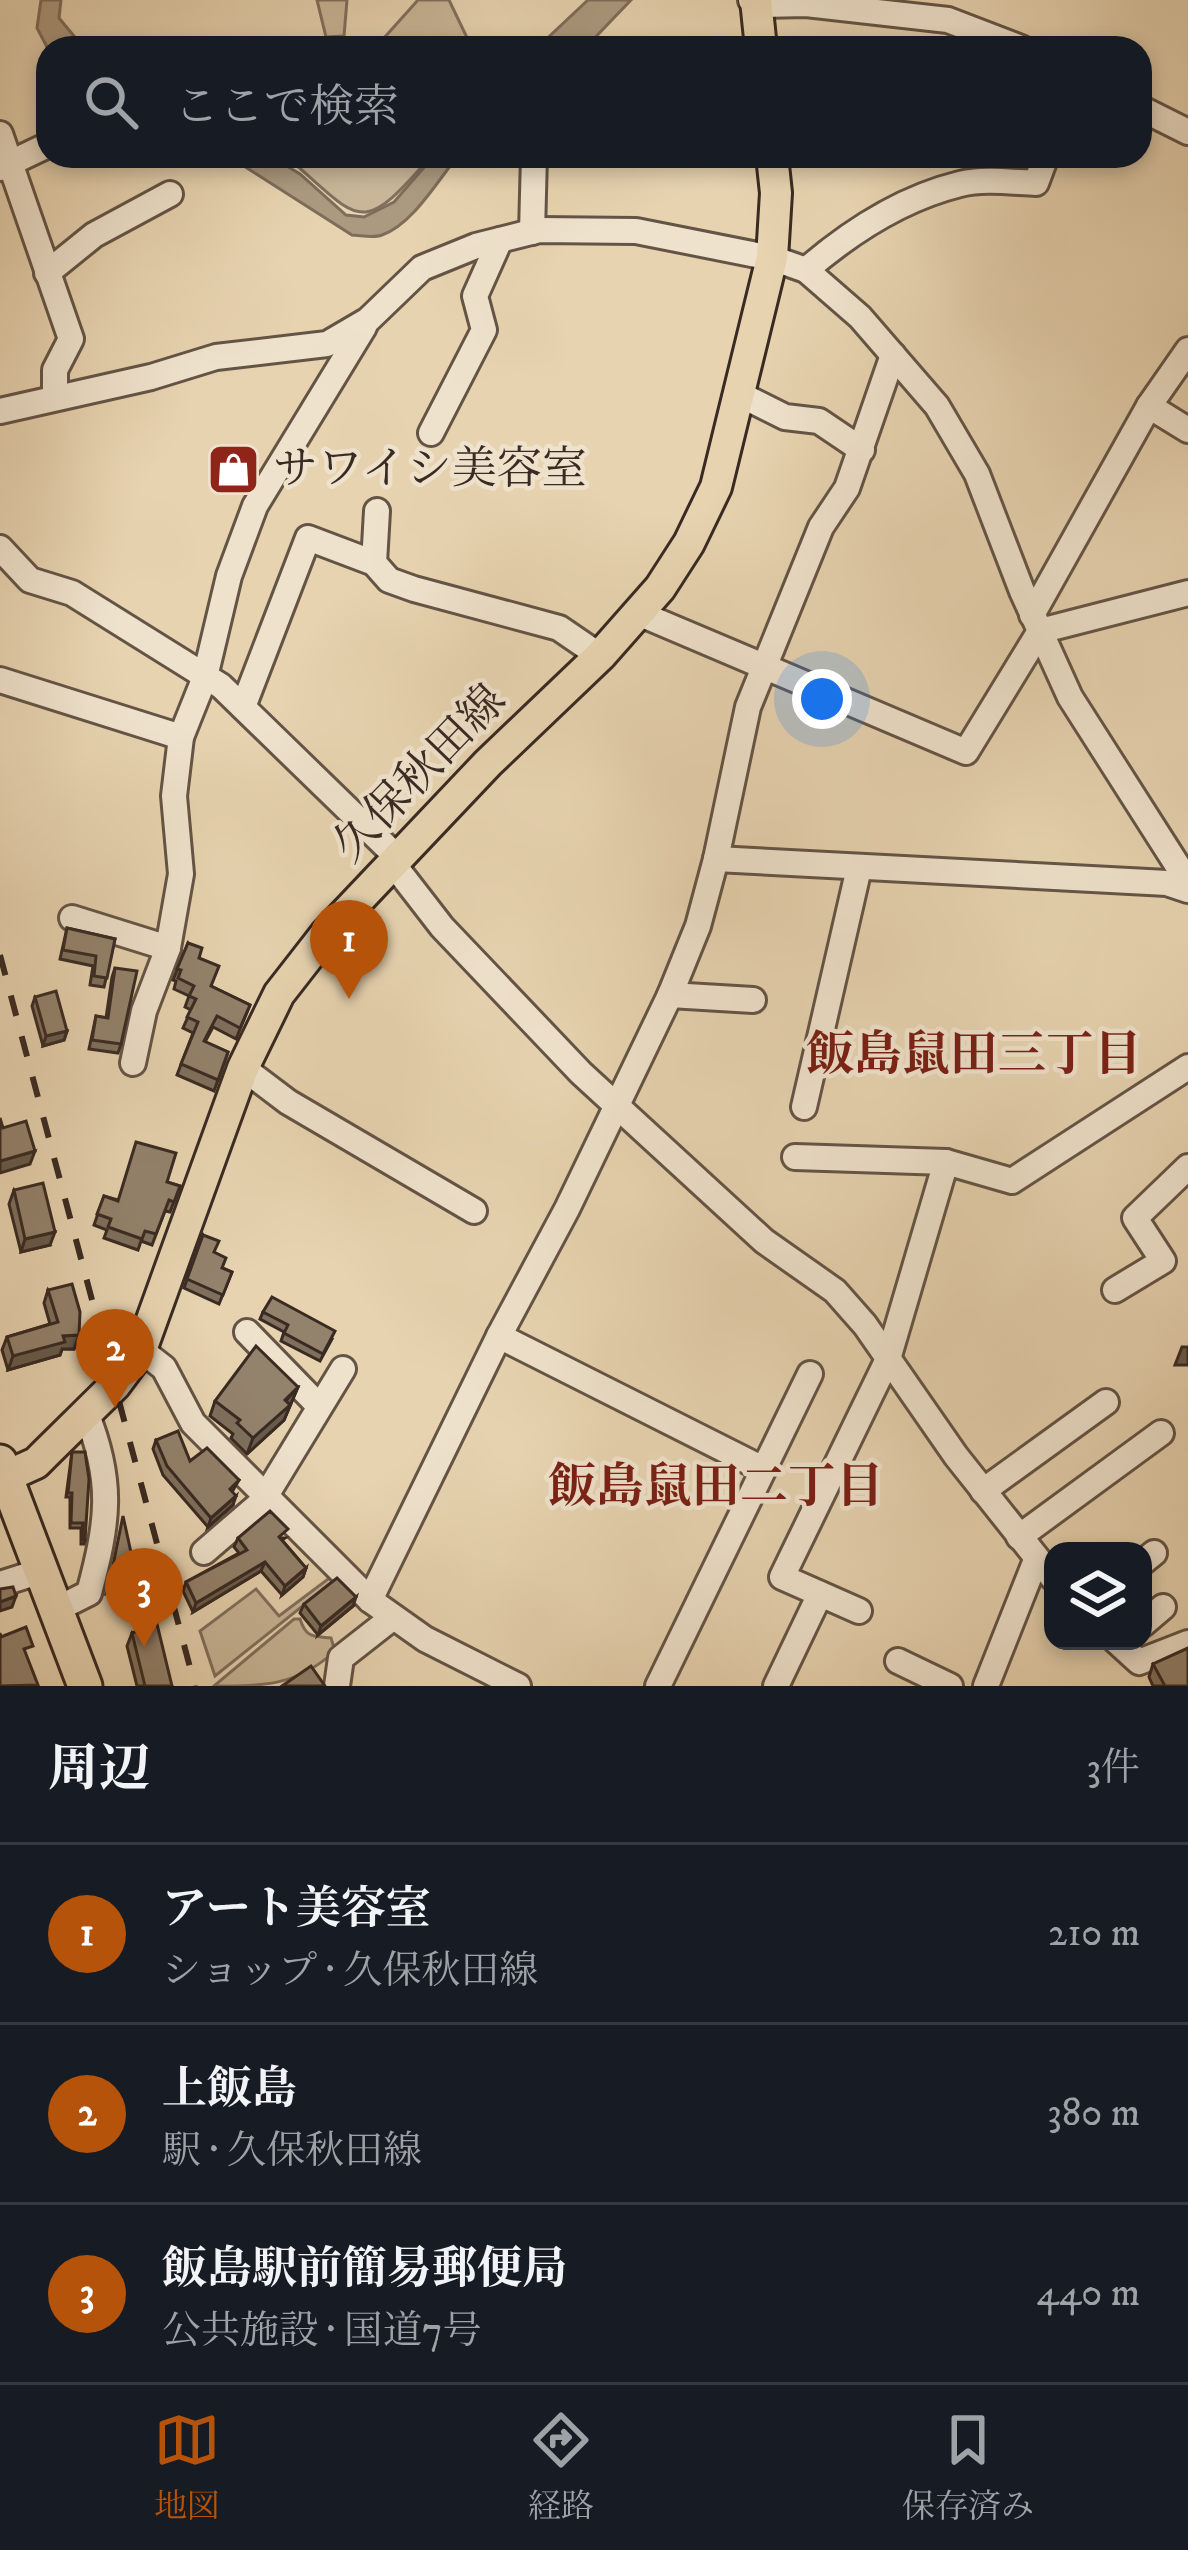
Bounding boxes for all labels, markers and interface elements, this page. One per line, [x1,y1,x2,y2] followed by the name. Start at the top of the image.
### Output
[36,36,1152,168] search box
[78,69,144,135] icon: search
[174,80,399,136] text: ここで検索
[206,442,262,498] shop icon: サワイシ美容室
[273,442,587,498] place label: サワイシ美容室
[792,669,852,729] your location
[322,674,518,874] street label: 久保秋田線
[310,900,388,999] pin: 1
[806,1026,1142,1086] district label: 飯島鼠田三丁目
[76,1309,154,1408] pin: 2
[548,1458,884,1518] district label: 飯島鼠田二丁目
[1044,1542,1152,1650] map controls
[1044,1542,1152,1650] button: layers
[105,1548,183,1647] pin: 3
[48,1738,150,1802] text: 周辺
[1086,1744,1140,1793] text: 3件
[162,1882,431,1938] text: アート美容室
[80,1909,94,1958] text: 1
[1048,1909,1140,1958] text: 210 m
[162,1947,538,1996] text: ショップ · 久保秋田線
[162,2062,297,2118] text: 上飯島
[77,2089,97,2138] text: 2
[1047,2089,1140,2138] text: 380 m
[162,2127,422,2176] text: 駅 · 久保秋田線
[162,2242,567,2298] text: 飯島駅前簡易郵便局
[80,2269,94,2318] text: 3
[1036,2269,1140,2318] text: 440 m
[162,2307,482,2356] text: 公共施設 · 国道7号
[154,2407,220,2528] tab: 地図
[528,2407,594,2528] tab: 経路
[902,2407,1034,2528] tab: 保存済み

